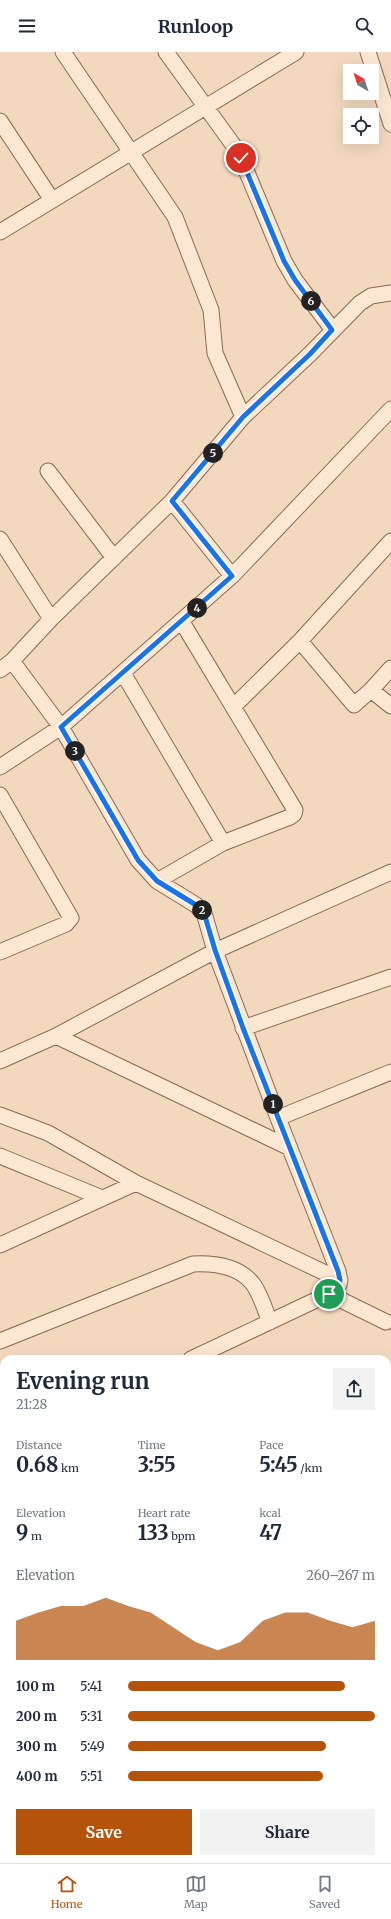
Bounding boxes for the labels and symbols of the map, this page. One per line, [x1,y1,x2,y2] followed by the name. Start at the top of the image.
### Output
[343,64,379,100] north arrow
[224,141,258,175] pin
[301,291,321,311] pin: 6
[203,443,223,463] pin: 5
[187,598,207,618] pin: 4
[65,741,85,761] pin: 3
[192,900,212,920] pin: 2
[263,1094,283,1114] pin: 1
[312,1277,346,1311] pin

